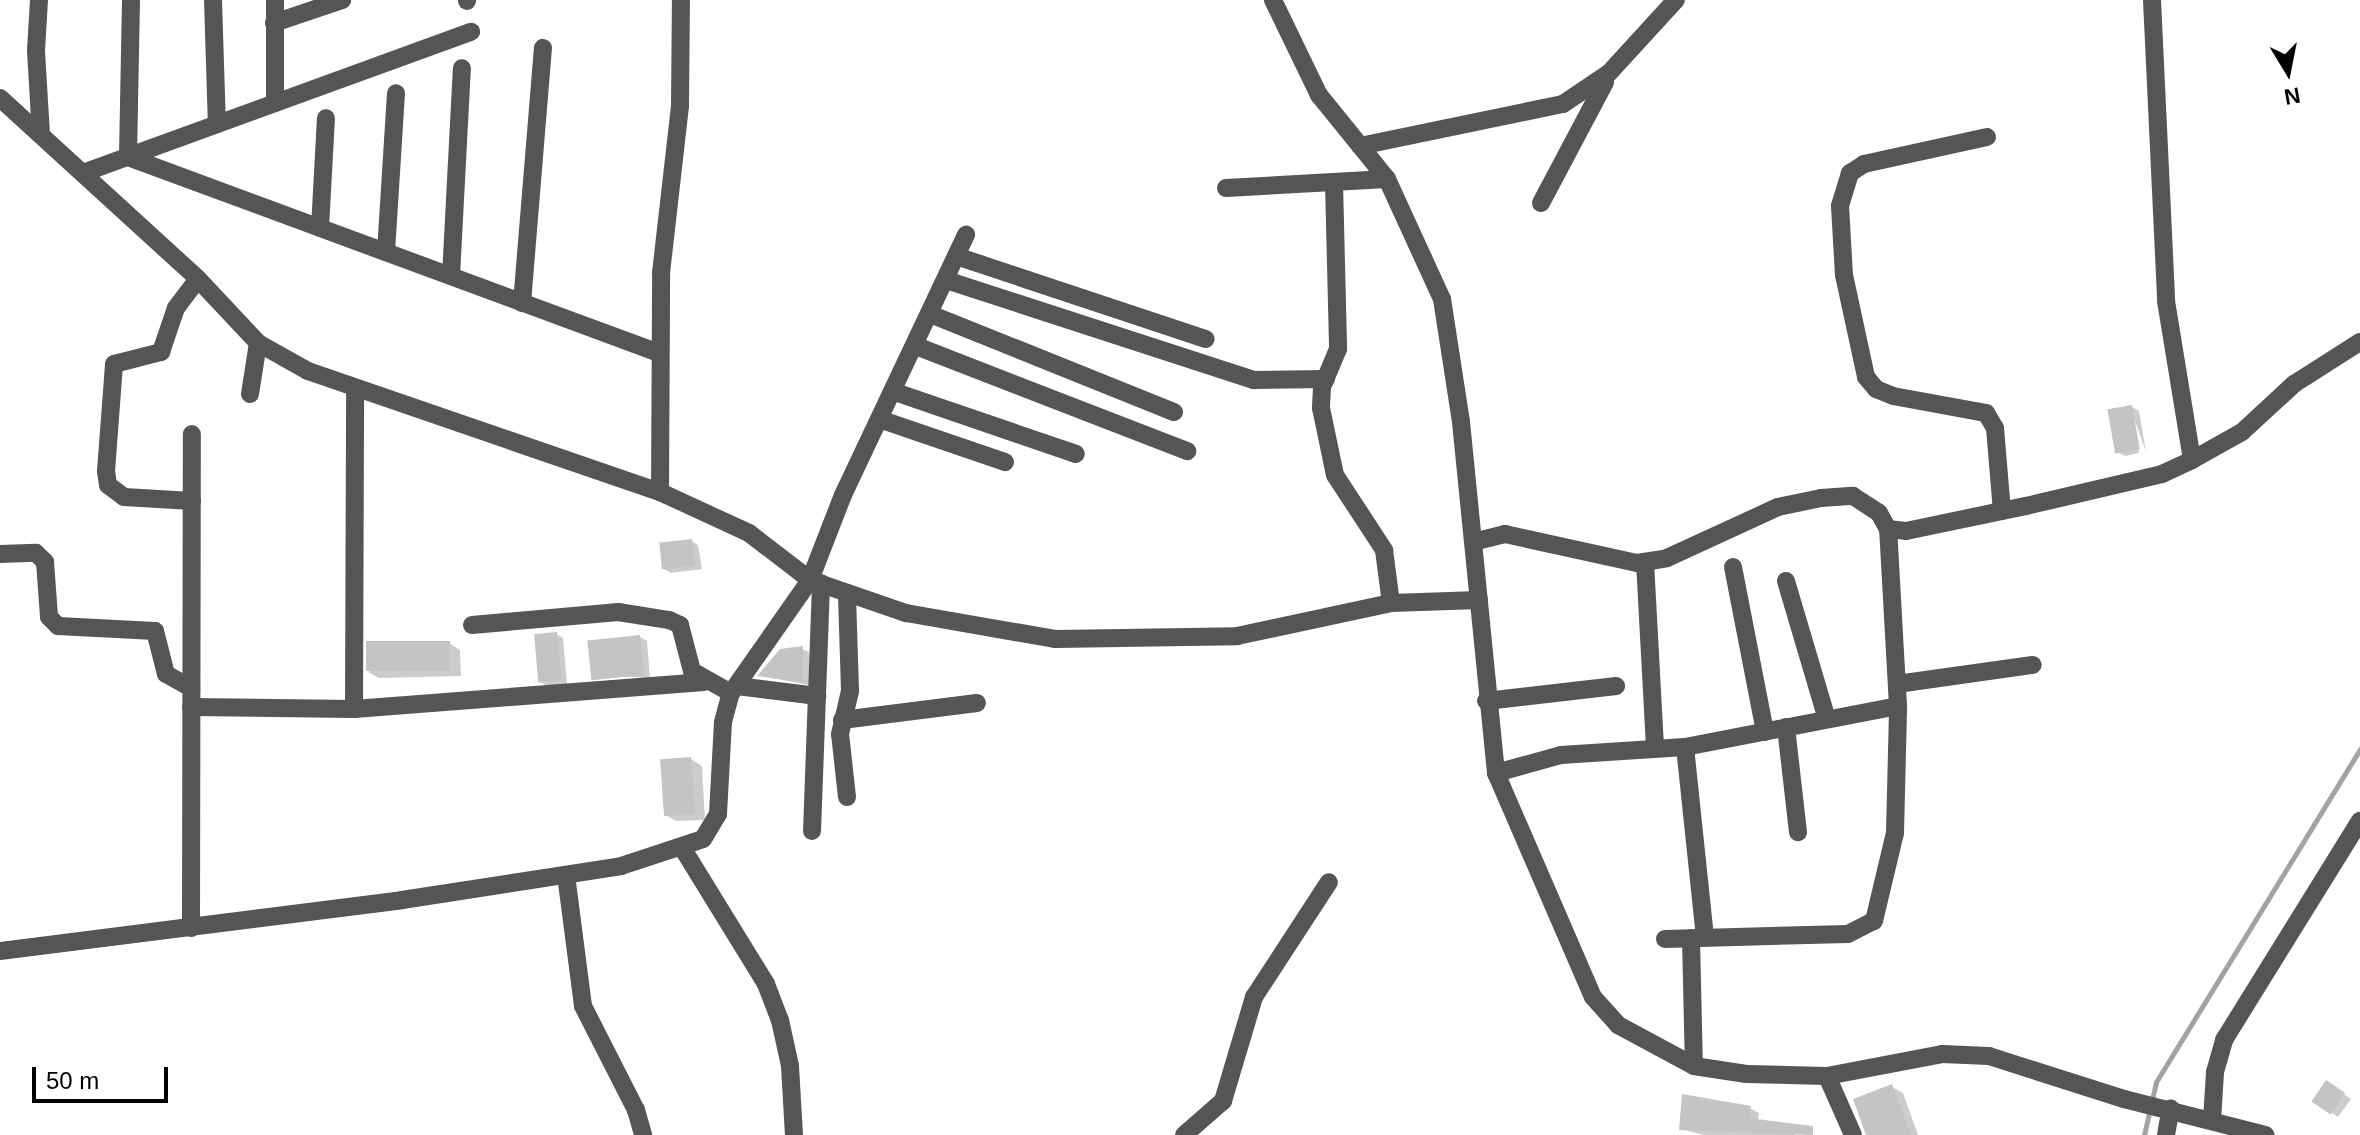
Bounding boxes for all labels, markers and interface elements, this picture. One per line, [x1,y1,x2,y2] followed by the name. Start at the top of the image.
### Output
[2248,32,2328,112] north arrow
[2282,82,2302,110] text: N
[36,1051,172,1101] scale bar
[46,1067,99,1094] text: 50 m

